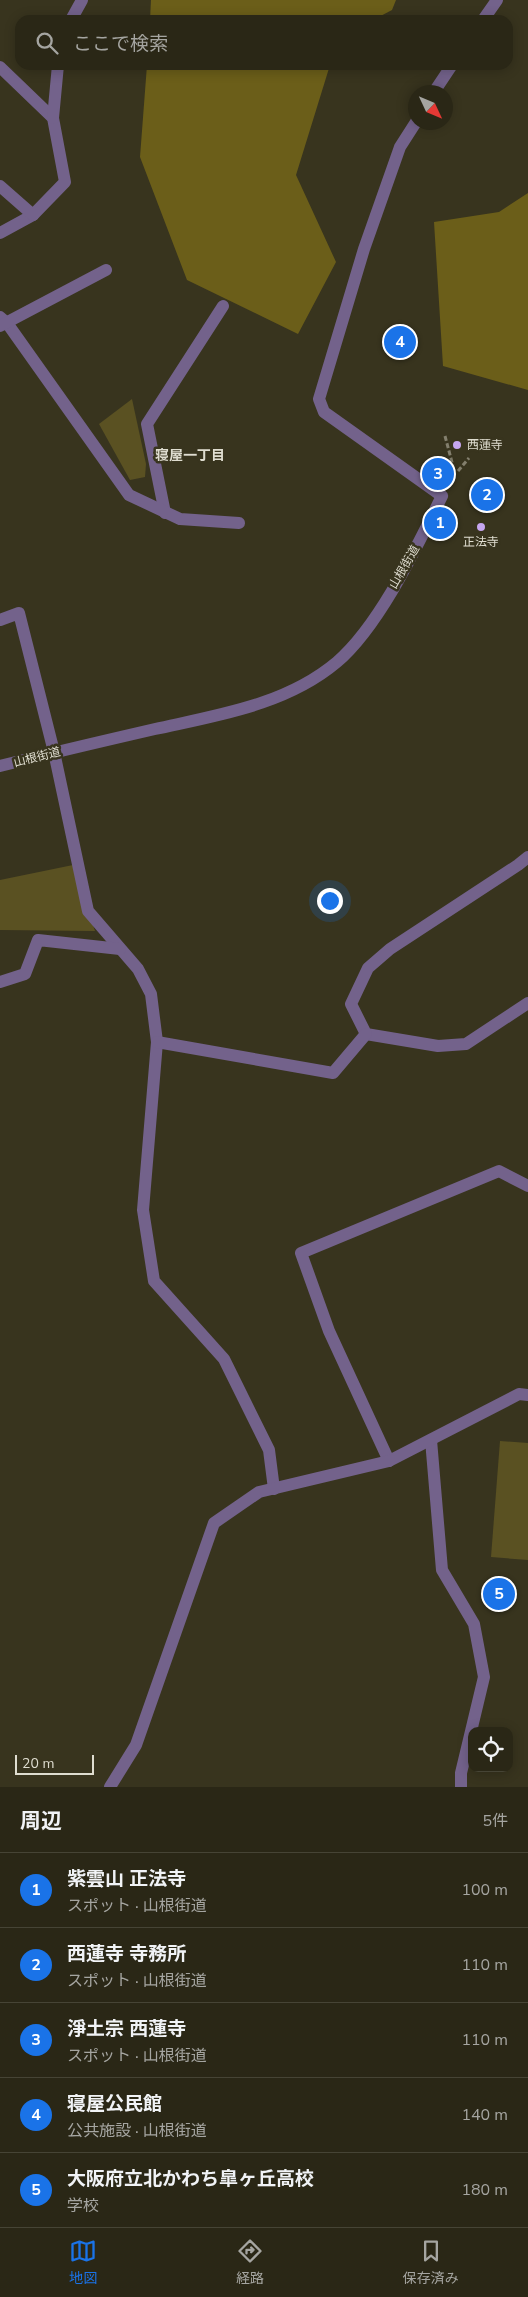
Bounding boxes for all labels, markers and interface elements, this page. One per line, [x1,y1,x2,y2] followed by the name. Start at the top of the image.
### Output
[15,15,513,70] search box
[33,29,61,57] icon: search
[73,31,168,57] text: ここで検索
[408,85,453,130] north arrow
[384,323,416,361] pin: 4
[467,437,503,453] place label: 西蓮寺
[451,439,463,451] marker: 西蓮寺
[155,446,225,465] district label: 寝屋一丁目
[422,455,454,493] pin: 3
[471,476,503,514] pin: 2
[424,504,456,542] pin: 1
[475,521,487,533] marker: 正法寺
[463,534,499,550] place label: 正法寺
[385,542,423,592] street label: 山根街道
[12,743,62,771] street label: 山根街道
[317,888,343,914] your location
[483,1575,515,1613] pin: 5
[468,1727,513,1772] map controls
[468,1727,513,1772] button: locate
[15,1752,94,1775] scale bar
[22,1754,54,1773] text: 20 m
[20,1807,62,1835] text: 周辺
[482,1810,508,1832] text: 5件
[67,1866,186,1892] text: 紫雲山 正法寺
[31,1879,41,1901] text: 1
[461,1879,508,1901] text: 100 m
[67,1895,207,1917] text: スポット · 山根街道
[67,1941,186,1967] text: 西蓮寺 寺務所
[31,1954,41,1976] text: 2
[461,1954,508,1976] text: 110 m
[67,1970,207,1992] text: スポット · 山根街道
[67,2016,186,2042] text: 淨土宗 西蓮寺
[31,2029,41,2051] text: 3
[461,2029,508,2051] text: 110 m
[67,2045,207,2067] text: スポット · 山根街道
[67,2091,162,2117] text: 寝屋公民館
[31,2104,41,2126] text: 4
[461,2104,508,2126] text: 140 m
[67,2120,207,2142] text: 公共施設 · 山根街道
[67,2166,314,2192] text: 大阪府立北かわち皐ヶ丘高校
[31,2179,41,2201] text: 5
[461,2179,508,2201] text: 180 m
[67,2195,99,2217] text: 学校
[69,2237,97,2288] tab: 地図
[236,2237,264,2288] tab: 経路
[403,2237,459,2288] tab: 保存済み

